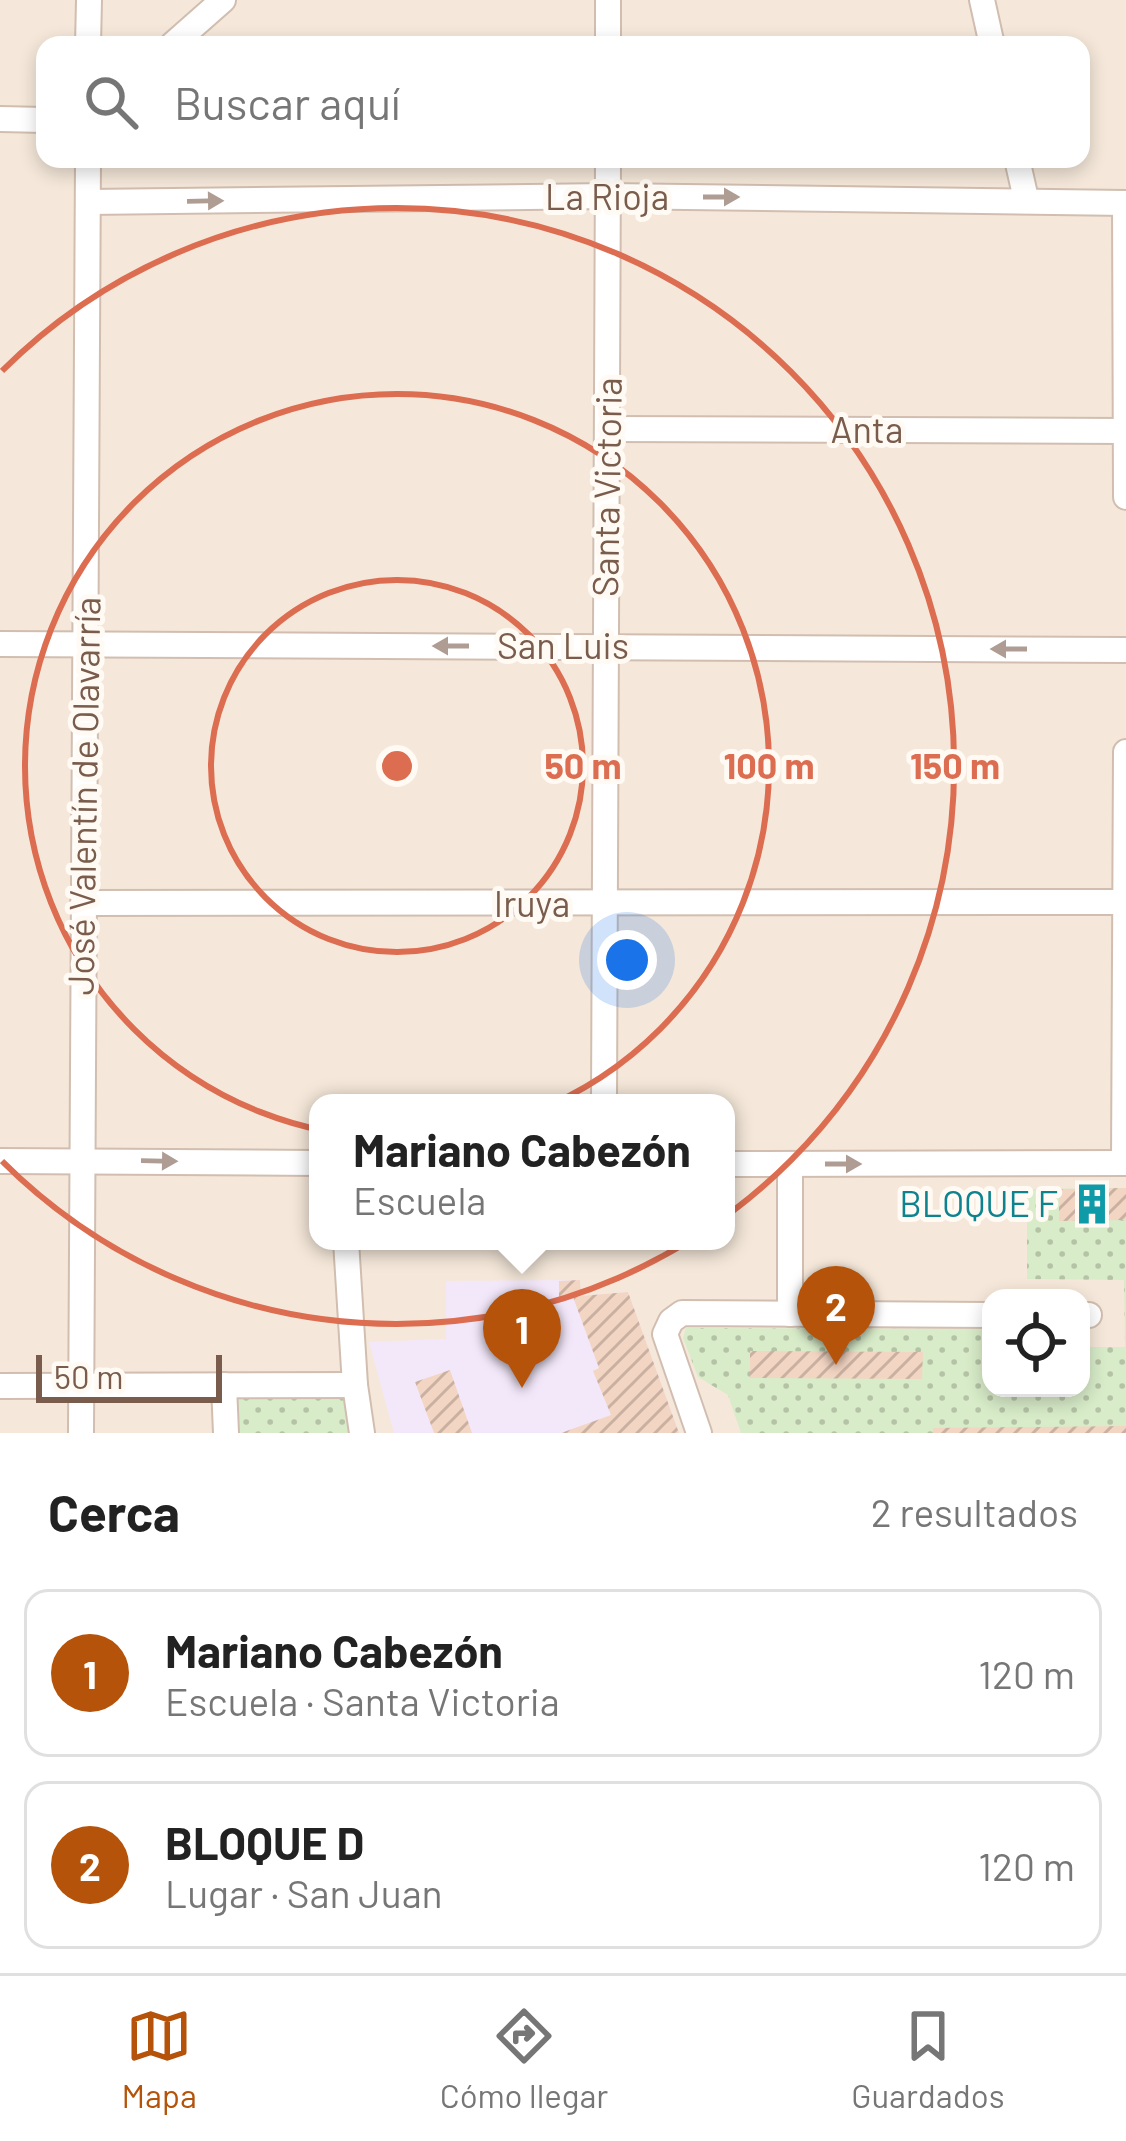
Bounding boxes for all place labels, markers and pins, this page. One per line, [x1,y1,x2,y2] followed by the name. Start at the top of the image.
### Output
[376,745,418,787] centre of rings
[899,1181,1058,1224] place label: BLOQUE F
[1069,1181,1115,1227] building icon: BLOQUE F
[797,1266,875,1365] pin: 2
[483,1289,561,1388] pin: 1

